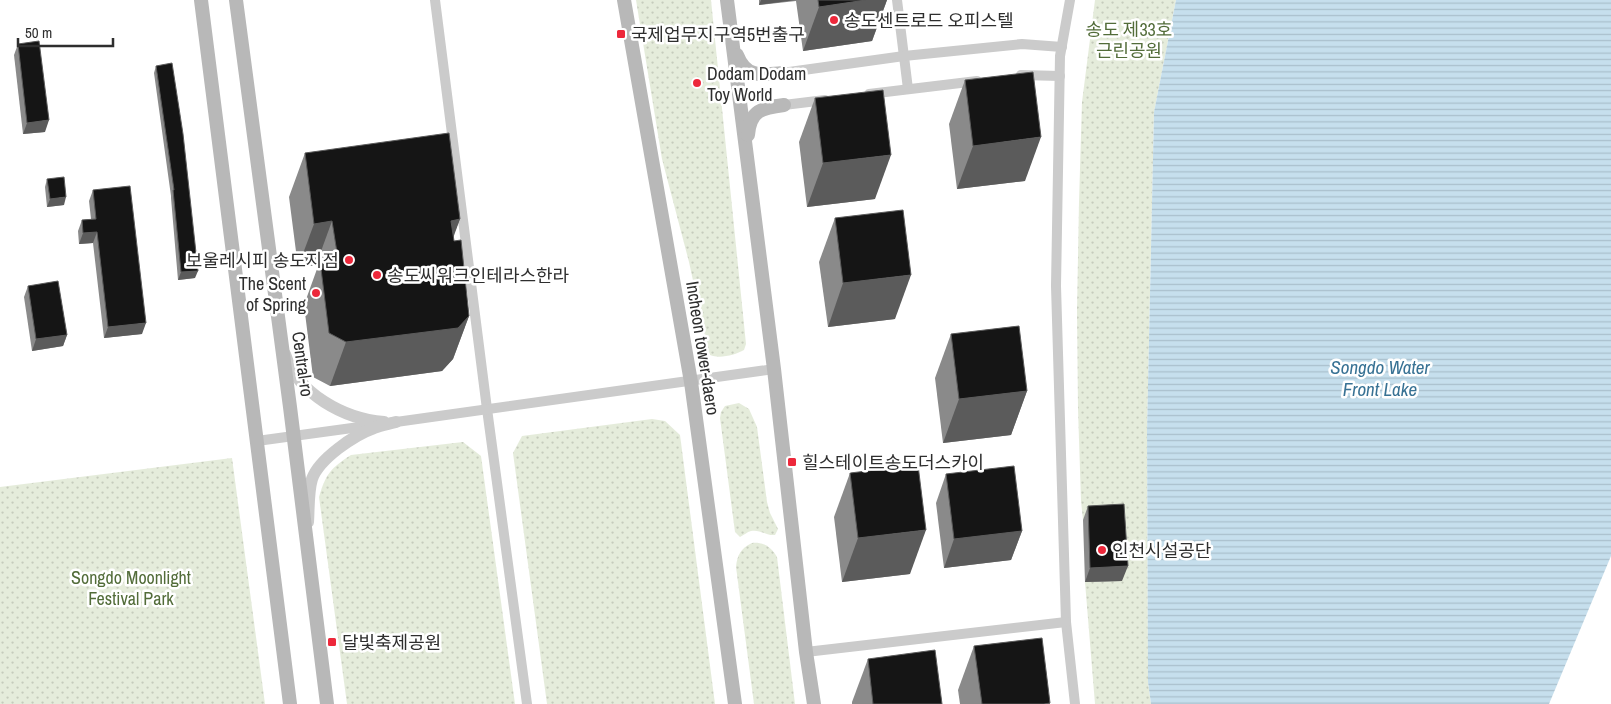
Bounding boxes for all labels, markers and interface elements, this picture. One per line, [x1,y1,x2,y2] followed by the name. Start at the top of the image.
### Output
[844,8,1014,33] place label: 송도센트로드 오피스텔
[828,14,840,26] marker: 송도센트로드 오피스텔
[18,15,112,47] scale bar
[1086,17,1172,63] park label: 송도 제33호 근린공원
[25,22,52,43] text: 50 m
[631,22,805,47] place label: 국제업무지구역5번출구
[615,28,627,40] marker: 국제업무지구역5번출구
[707,61,806,107] place label: Dodam Dodam Toy World
[691,77,703,89] marker: Dodam Dodam Toy World
[186,248,339,273] place label: 보울레시피 송도지점
[343,254,355,266] marker: 보울레시피 송도지점
[387,263,570,288] place label: 송도씨워크인테라스한라
[371,269,383,281] marker: 송도씨워크인테라스한라
[239,271,307,317] place label: The Scent of Spring
[680,279,726,417] street label: Incheon tower-daero
[310,287,322,299] marker: The Scent of Spring
[286,330,320,398] street label: Central-ro
[1330,354,1430,402] water label: Songdo Water Front Lake
[802,450,984,475] place label: 힐스테이트송도더스카이
[786,456,798,468] marker: 힐스테이트송도더스카이
[1112,538,1211,563] place label: 인천시설공단
[1096,544,1108,556] marker: 인천시설공단
[71,565,191,611] park label: Songdo Moonlight Festival Park
[342,630,441,655] place label: 달빛축제공원
[326,636,338,648] marker: 달빛축제공원

